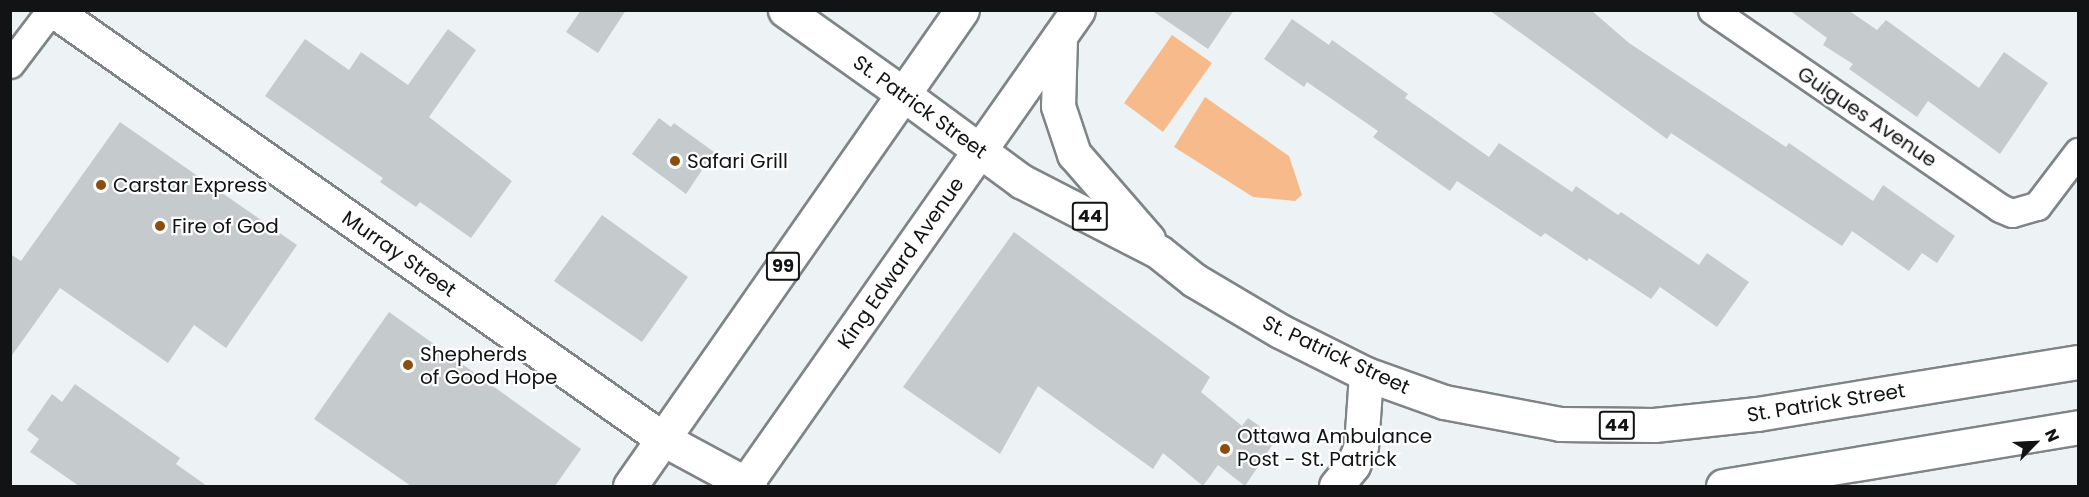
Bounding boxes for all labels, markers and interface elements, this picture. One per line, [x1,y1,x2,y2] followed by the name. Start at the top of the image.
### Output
[848,50,992,164] street label: St. Patrick Street
[1793,62,1941,172] street label: Guigues Avenue
[687,149,788,173] place label: Safari Grill
[668,154,682,168] marker: Safari Grill
[113,173,268,197] place label: Carstar Express
[833,173,969,353] street label: King Edward Avenue
[94,178,108,192] marker: Carstar Express
[1070,201,1110,231] road number: 44
[337,206,461,302] street label: Murray Street
[172,214,279,238] place label: Fire of God
[153,219,167,233] marker: Fire of God
[765,251,801,281] road number: 99
[1259,310,1413,400] street label: St. Patrick Street
[420,342,557,389] place label: Shepherds of Good Hope
[401,358,415,372] marker: Shepherds of Good Hope
[1745,379,1907,427] street label: St. Patrick Street
[1598,410,1636,440] road number: 44
[2005,413,2065,473] north arrow
[1237,425,1432,472] place label: Ottawa Ambulance Post - St. Patrick
[2039,425,2065,446] text: N
[1218,442,1232,456] marker: Ottawa Ambulance Post - St. Patrick

